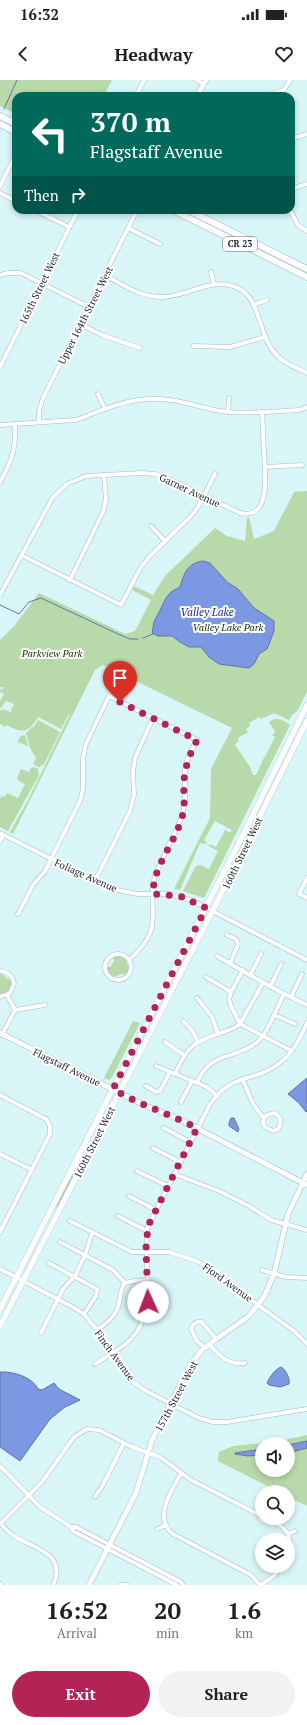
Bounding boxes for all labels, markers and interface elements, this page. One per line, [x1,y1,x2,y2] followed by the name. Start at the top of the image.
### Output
[20,4,59,24] text: 16:32
[115,42,192,66] text: Headway
[12,43,34,65] icon: back
[273,43,295,65] icon: heart
[90,103,171,140] text: 370 m
[24,108,76,160] icon: left
[90,139,223,163] text: Flagstaff Avenue
[67,184,89,206] icon: right
[24,185,59,205] text: Then
[223,237,257,251] road number: CR 23
[16,250,63,327] street label: 165th Street West
[55,264,116,366] street label: Upper 164th Street West
[157,471,222,510] street label: Garner Avenue
[180,605,234,619] water label: Valley Lake
[193,621,264,634] park label: Valley Lake Park
[21,647,82,660] park label: Parkview Park
[103,661,137,702] pin
[109,667,131,689] icon: arrive
[219,815,266,892] street label: 160th Street West
[52,856,119,895] street label: Foliage Avenue
[31,1045,103,1089] street label: Flagstaff Avenue
[71,1104,118,1180] street label: 160th Street West
[200,1260,255,1305] street label: Fjord Avenue
[127,1281,169,1323] position arrow
[92,1327,137,1383] street label: Finch Avenue
[152,1358,201,1434] street label: 157th Street West
[255,1437,295,1573] map controls
[255,1437,295,1477] button: sound
[255,1485,295,1525] button: search
[255,1533,295,1573] button: layers
[46,1594,108,1626] text: 16:52
[154,1594,181,1626] text: 20
[227,1594,261,1626] text: 1.6
[57,1624,97,1642] text: Arrival
[156,1624,179,1642] text: min
[235,1624,253,1642] text: km
[12,1671,150,1717] button: Exit
[158,1671,295,1717] button: Share

